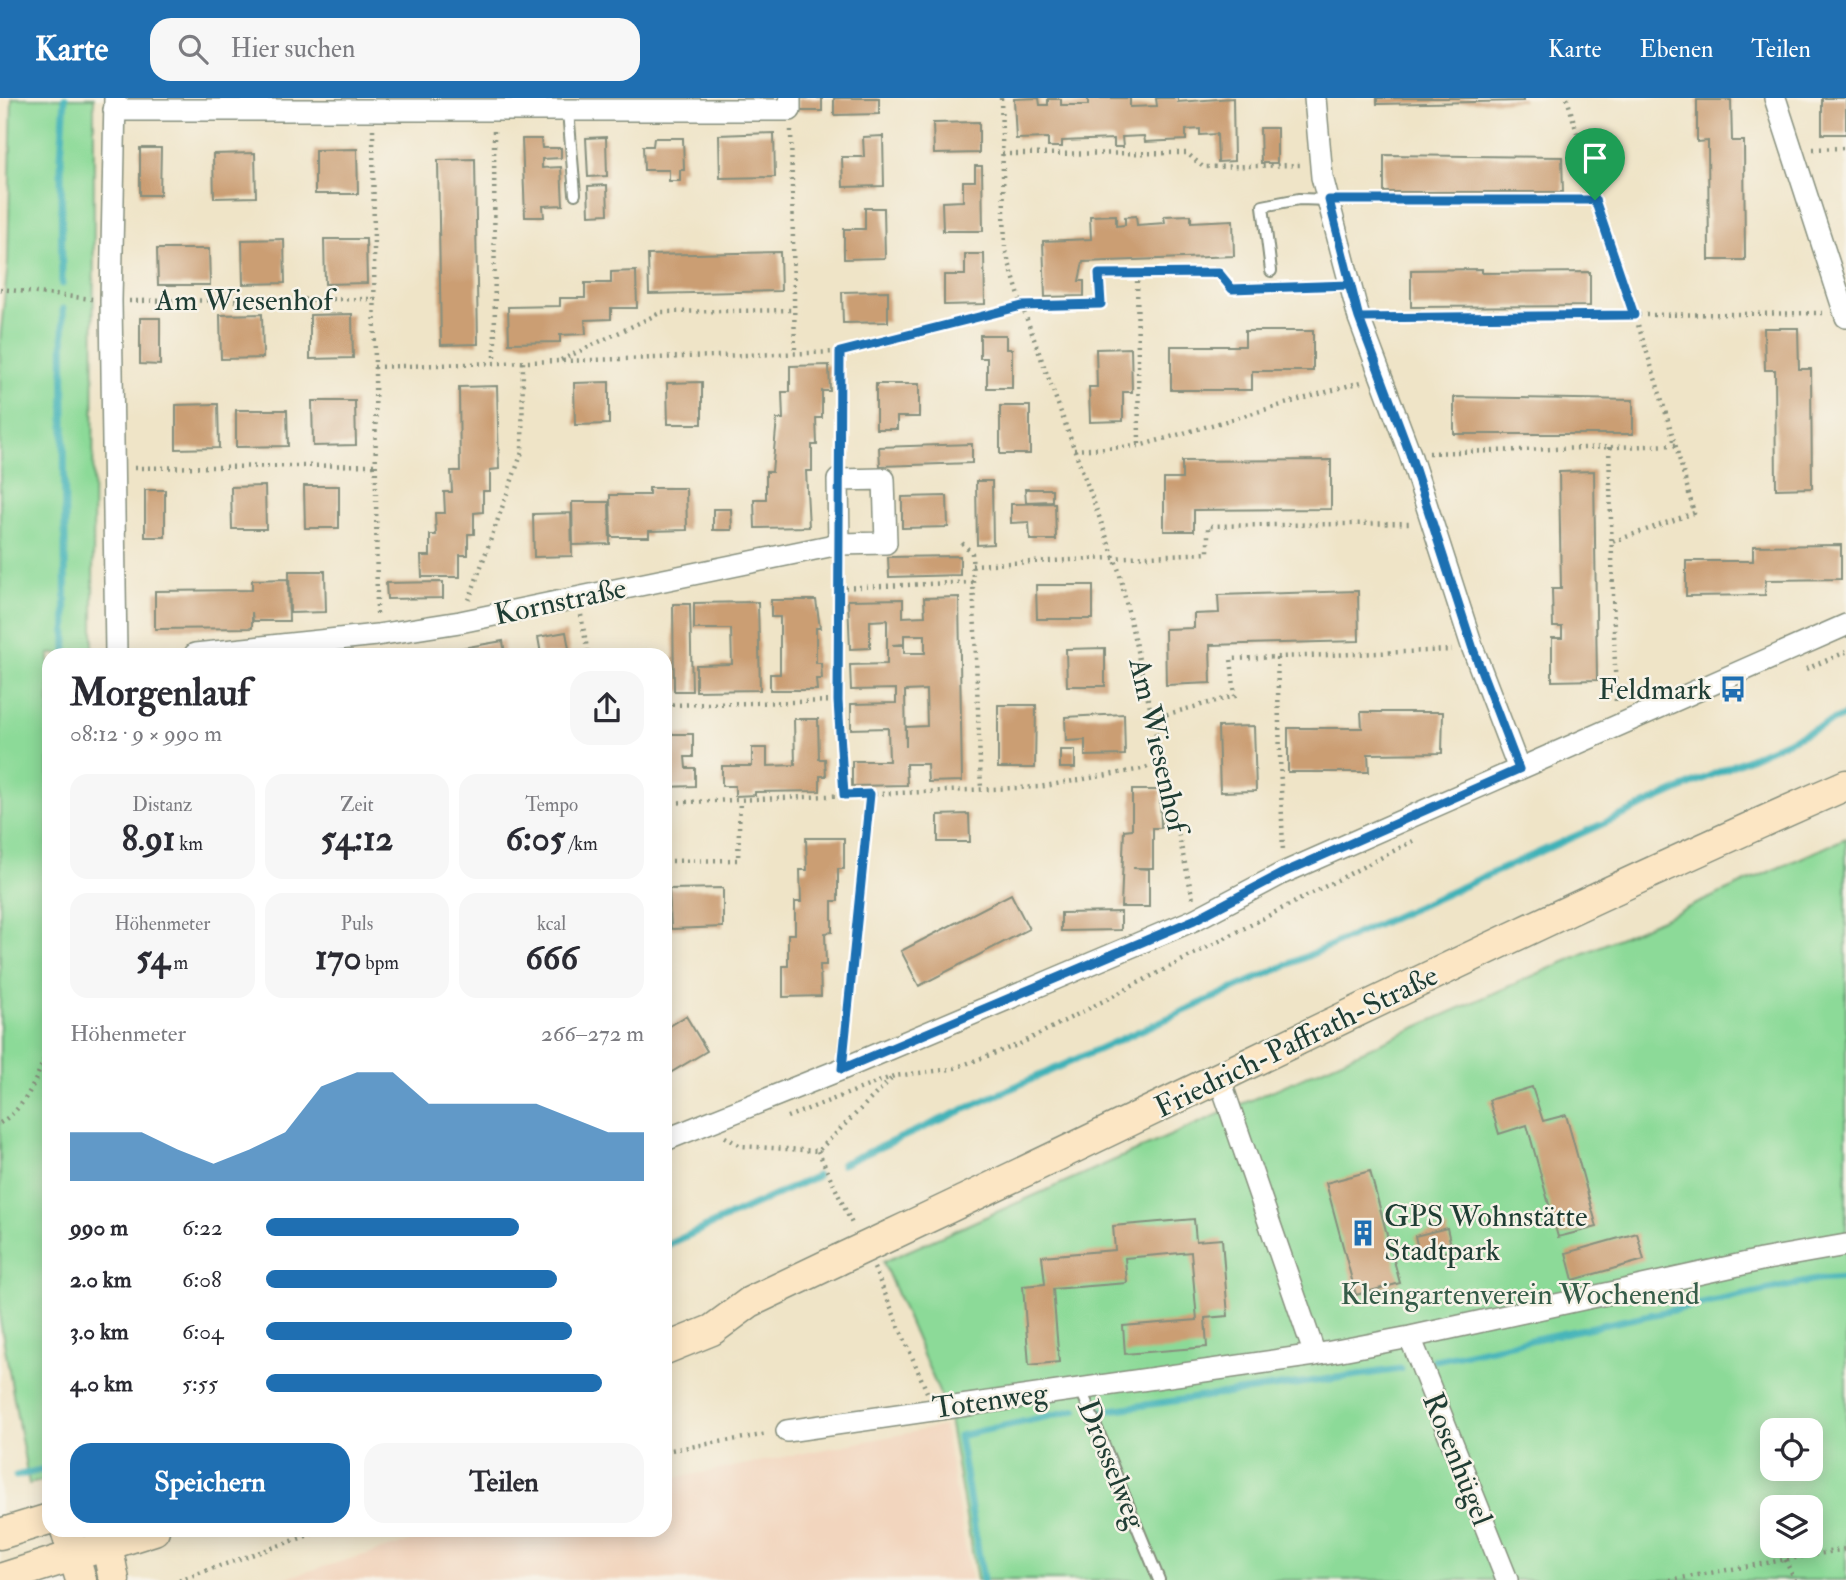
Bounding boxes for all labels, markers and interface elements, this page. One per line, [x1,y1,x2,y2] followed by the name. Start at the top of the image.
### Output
[150,18,640,81] search box
[35,29,108,70] text: Karte
[174,30,212,68] icon: search
[230,33,355,65] text: Hier suchen
[1548,34,1601,65] text: Karte
[1639,34,1713,65] text: Ebenen
[1751,34,1811,65] text: Teilen
[1565,128,1625,200] pin
[1576,139,1614,177] icon: arrive
[154,282,337,319] street label: Am Wiesenhof
[491,569,629,633] street label: Kornstraße
[1120,653,1197,840] street label: Am Wiesenhof
[70,669,250,717] text: Morgenlauf
[570,671,644,745] button: share
[1598,671,1712,708] place label: Feldmark
[1718,674,1748,704] bus stop icon: Feldmark
[70,719,222,748] text: 08:12 · 9 × 990 m
[132,793,192,817] text: Distanz
[340,793,374,817] text: Zeit
[525,793,578,817] text: Tempo
[122,817,175,861] text: 8.91
[321,817,393,861] text: 54:12
[505,817,565,861] text: 6:05
[175,832,203,856] text: km
[565,832,598,856] text: /km
[114,912,210,936] text: Höhenmeter
[341,912,373,936] text: Puls
[537,912,566,936] text: kcal
[136,936,170,980] text: 54
[315,936,361,980] text: 170
[525,936,578,980] text: 666
[170,951,188,975] text: m
[361,951,399,975] text: bpm
[1149,957,1444,1126] street label: Friedrich-Paffrath-Straße
[70,1019,186,1048] text: Höhenmeter
[541,1019,644,1048] text: 266–272 m
[1384,1198,1587,1269] place label: GPS Wohnstätte Stadtpark
[70,1213,128,1242] text: 990 m
[182,1213,223,1242] text: 6:22
[1348,1218,1378,1248] building icon: GPS Wohnstätte Stadtpark
[70,1265,132,1294] text: 2.0 km
[182,1265,222,1294] text: 6:08
[1340,1276,1700,1313] park label: Kleingartenverein Wochenend
[70,1317,129,1346] text: 3.0 km
[182,1317,223,1346] text: 6:04
[70,1369,133,1398] text: 4.0 km
[182,1369,218,1398] text: 5:55
[930,1374,1051,1427] street label: Totenweg
[1414,1387,1501,1531] street label: Rosenhügel
[1069,1394,1155,1535] street label: Drosselweg
[1760,1418,1823,1558] map controls
[1760,1418,1823,1481] button: locate
[70,1443,350,1523] button: Speichern
[364,1443,644,1523] button: Teilen
[1760,1495,1823,1558] button: layers

